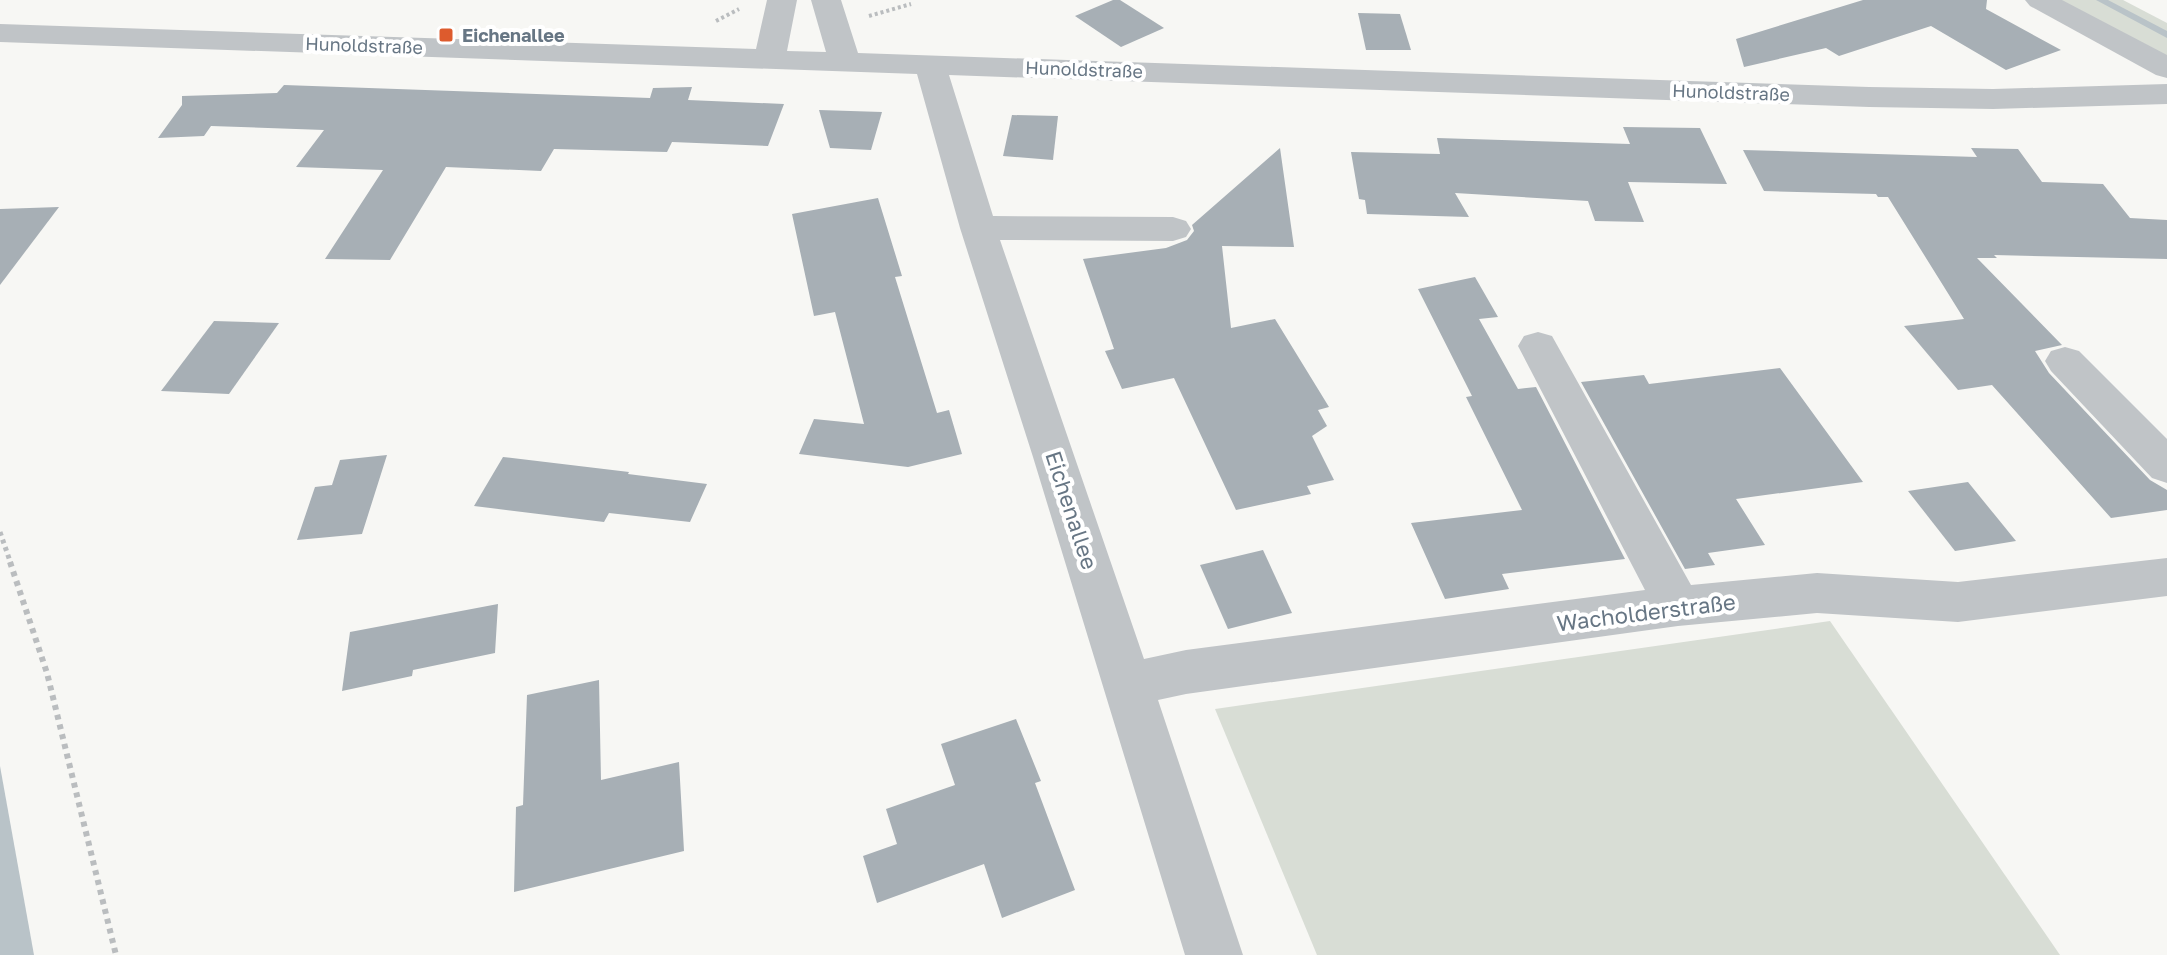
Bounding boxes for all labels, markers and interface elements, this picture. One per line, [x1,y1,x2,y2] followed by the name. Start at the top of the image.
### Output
[462,24,565,46] place label: Eichenallee
[437,26,455,44] marker: Eichenallee
[305,32,423,58] street label: Hunoldstraße
[1025,56,1143,82] street label: Hunoldstraße
[1672,79,1790,105] street label: Hunoldstraße
[1040,447,1104,573] street label: Eichenallee
[1555,588,1737,636] street label: Wacholderstraße

